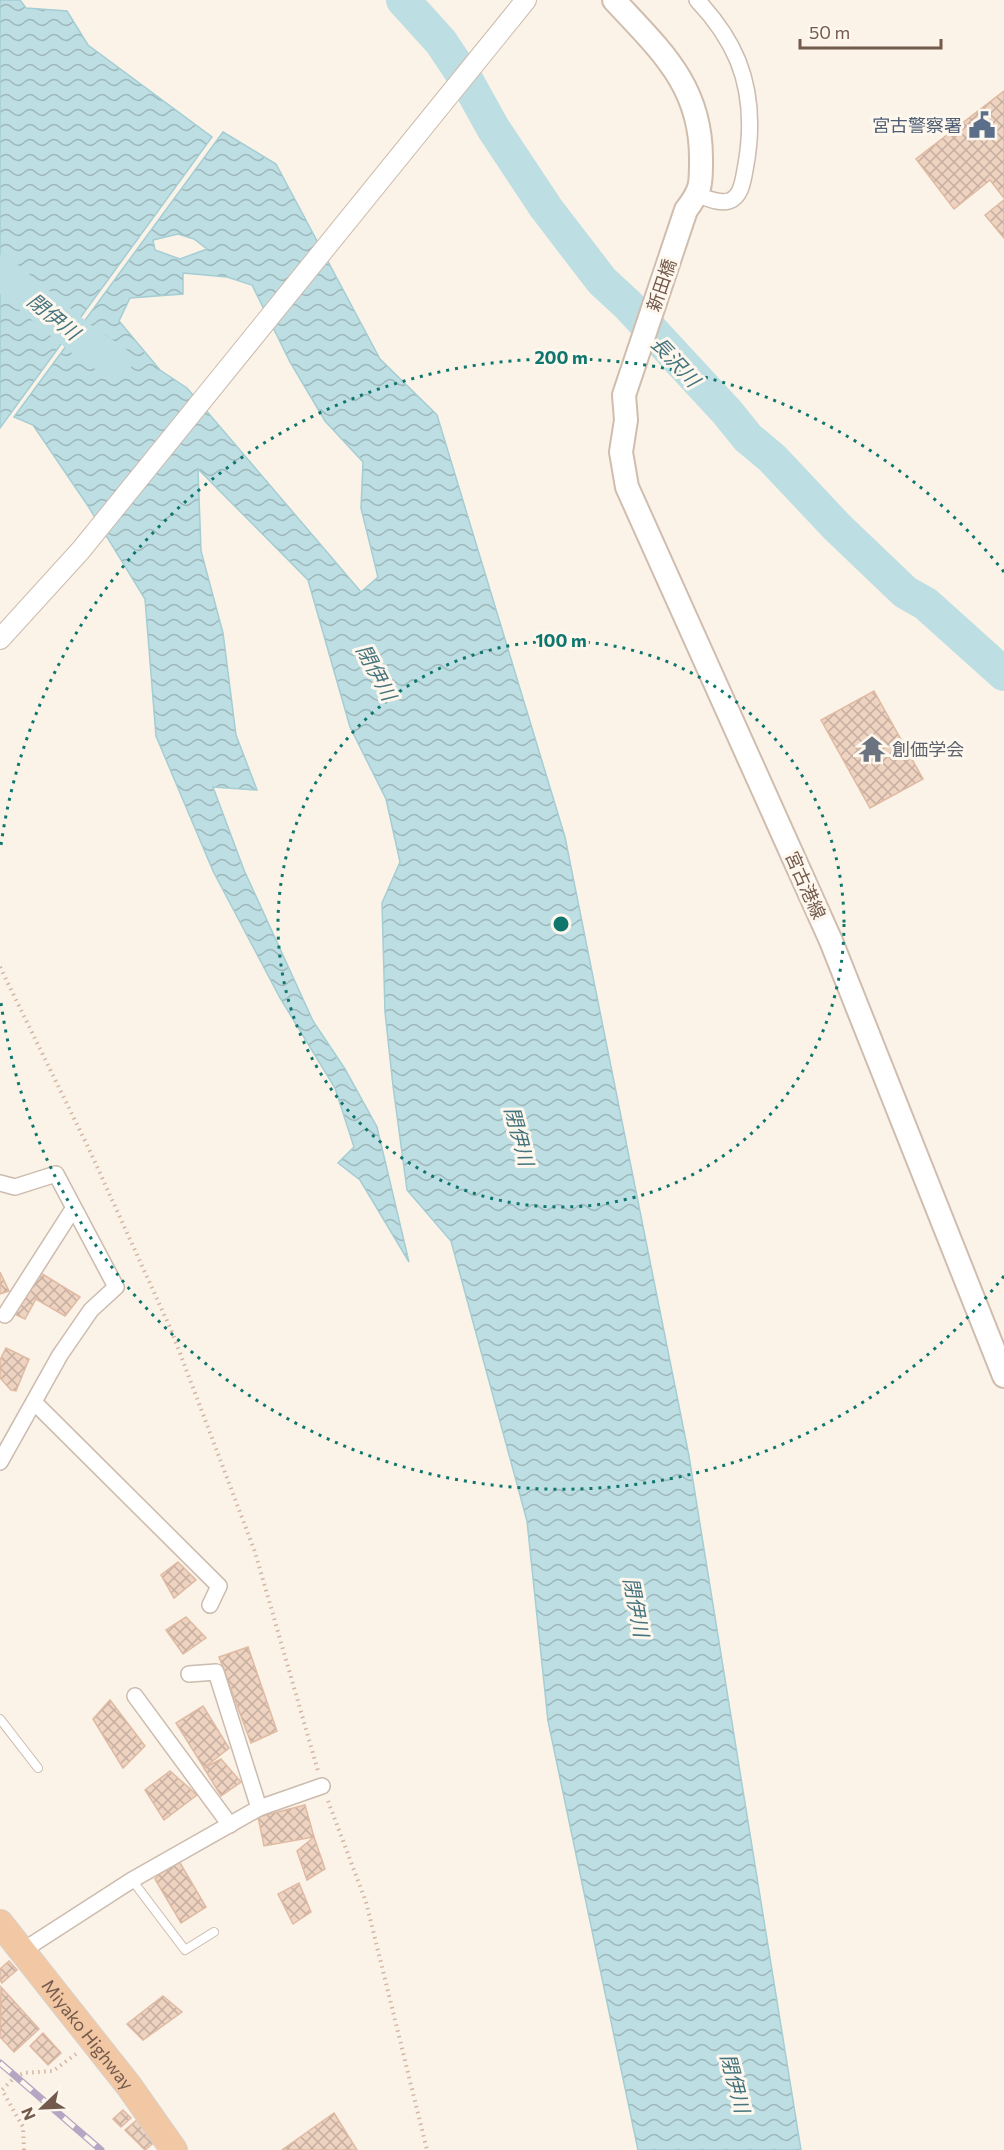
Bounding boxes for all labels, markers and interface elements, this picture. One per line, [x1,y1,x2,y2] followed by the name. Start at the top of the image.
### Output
[800,12,941,50] scale bar
[809,21,850,43] text: 50 m
[967,110,997,140] public building icon: 宮古警察署
[872,114,962,136] place label: 宮古警察署
[642,256,680,314] street label: 新田橋
[23,288,86,345] water label: 閉伊川
[647,331,707,393] water label: 長沢川
[534,346,588,368] text: 200 m
[535,629,587,651] text: 100 m
[352,640,403,706] water label: 閉伊川
[857,734,887,764] temple icon: 創価学会
[892,738,964,760] place label: 創価学会
[781,848,831,922] street label: 宮古港線
[551,914,571,934] centre of rings
[501,1104,540,1170] water label: 閉伊川
[619,1575,655,1641] water label: 閉伊川
[38,1975,139,2094] street label: Miyako Highway
[717,2051,756,2117] water label: 閉伊川
[12,2078,72,2138] north arrow
[17,2105,39,2123] text: N

